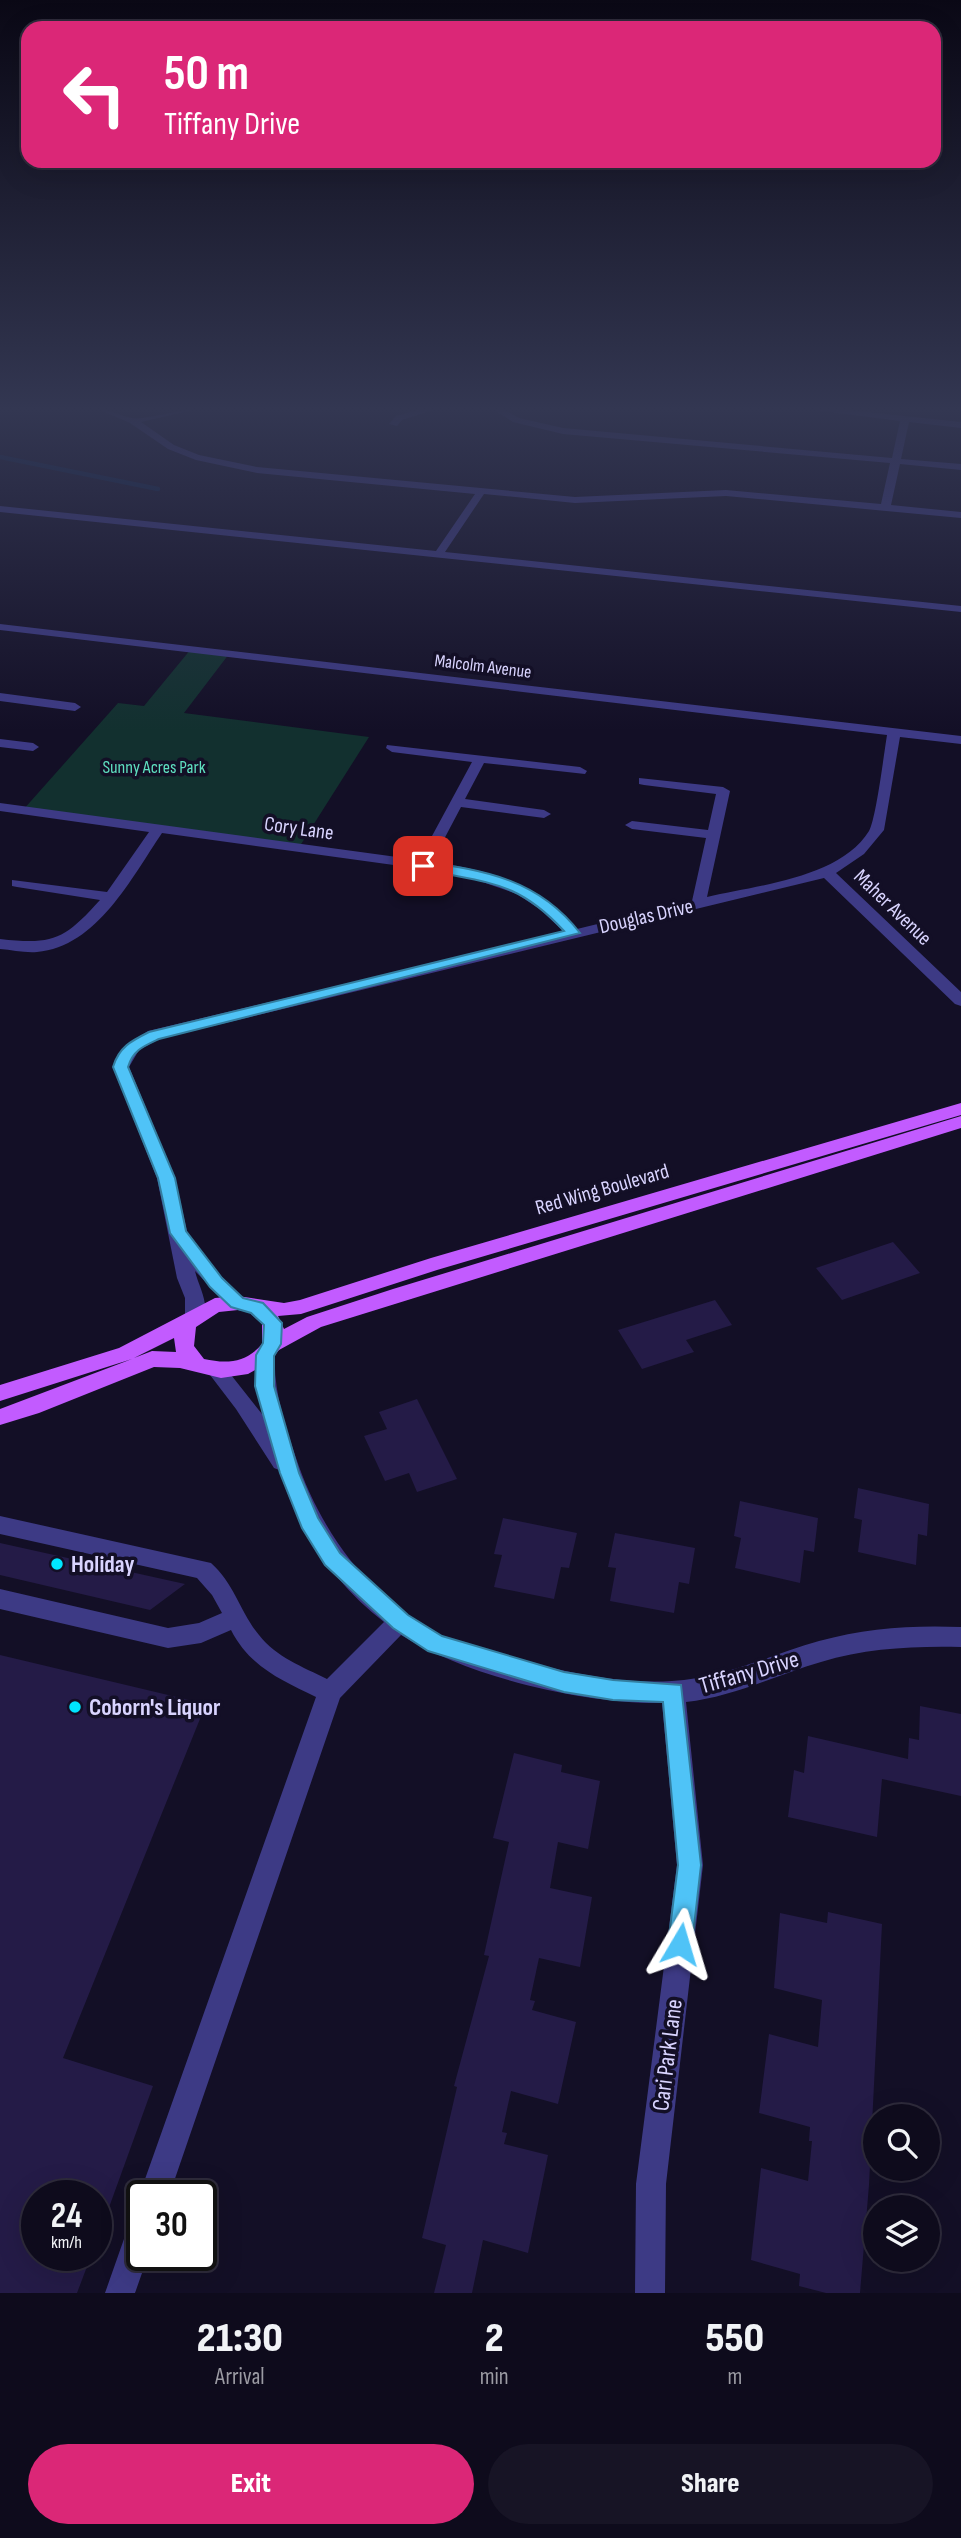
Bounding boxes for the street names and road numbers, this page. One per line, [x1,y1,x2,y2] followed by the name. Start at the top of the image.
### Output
[433,650,533,683] street label: Malcolm Avenue
[263,811,335,846] street label: Cory Lane
[848,864,937,951] street label: Maher Avenue
[597,894,696,939] street label: Douglas Drive
[533,1158,672,1220] street label: Red Wing Boulevard
[696,1644,802,1700] street label: Tiffany Drive
[646,1997,689,2113] street label: Cari Park Lane

